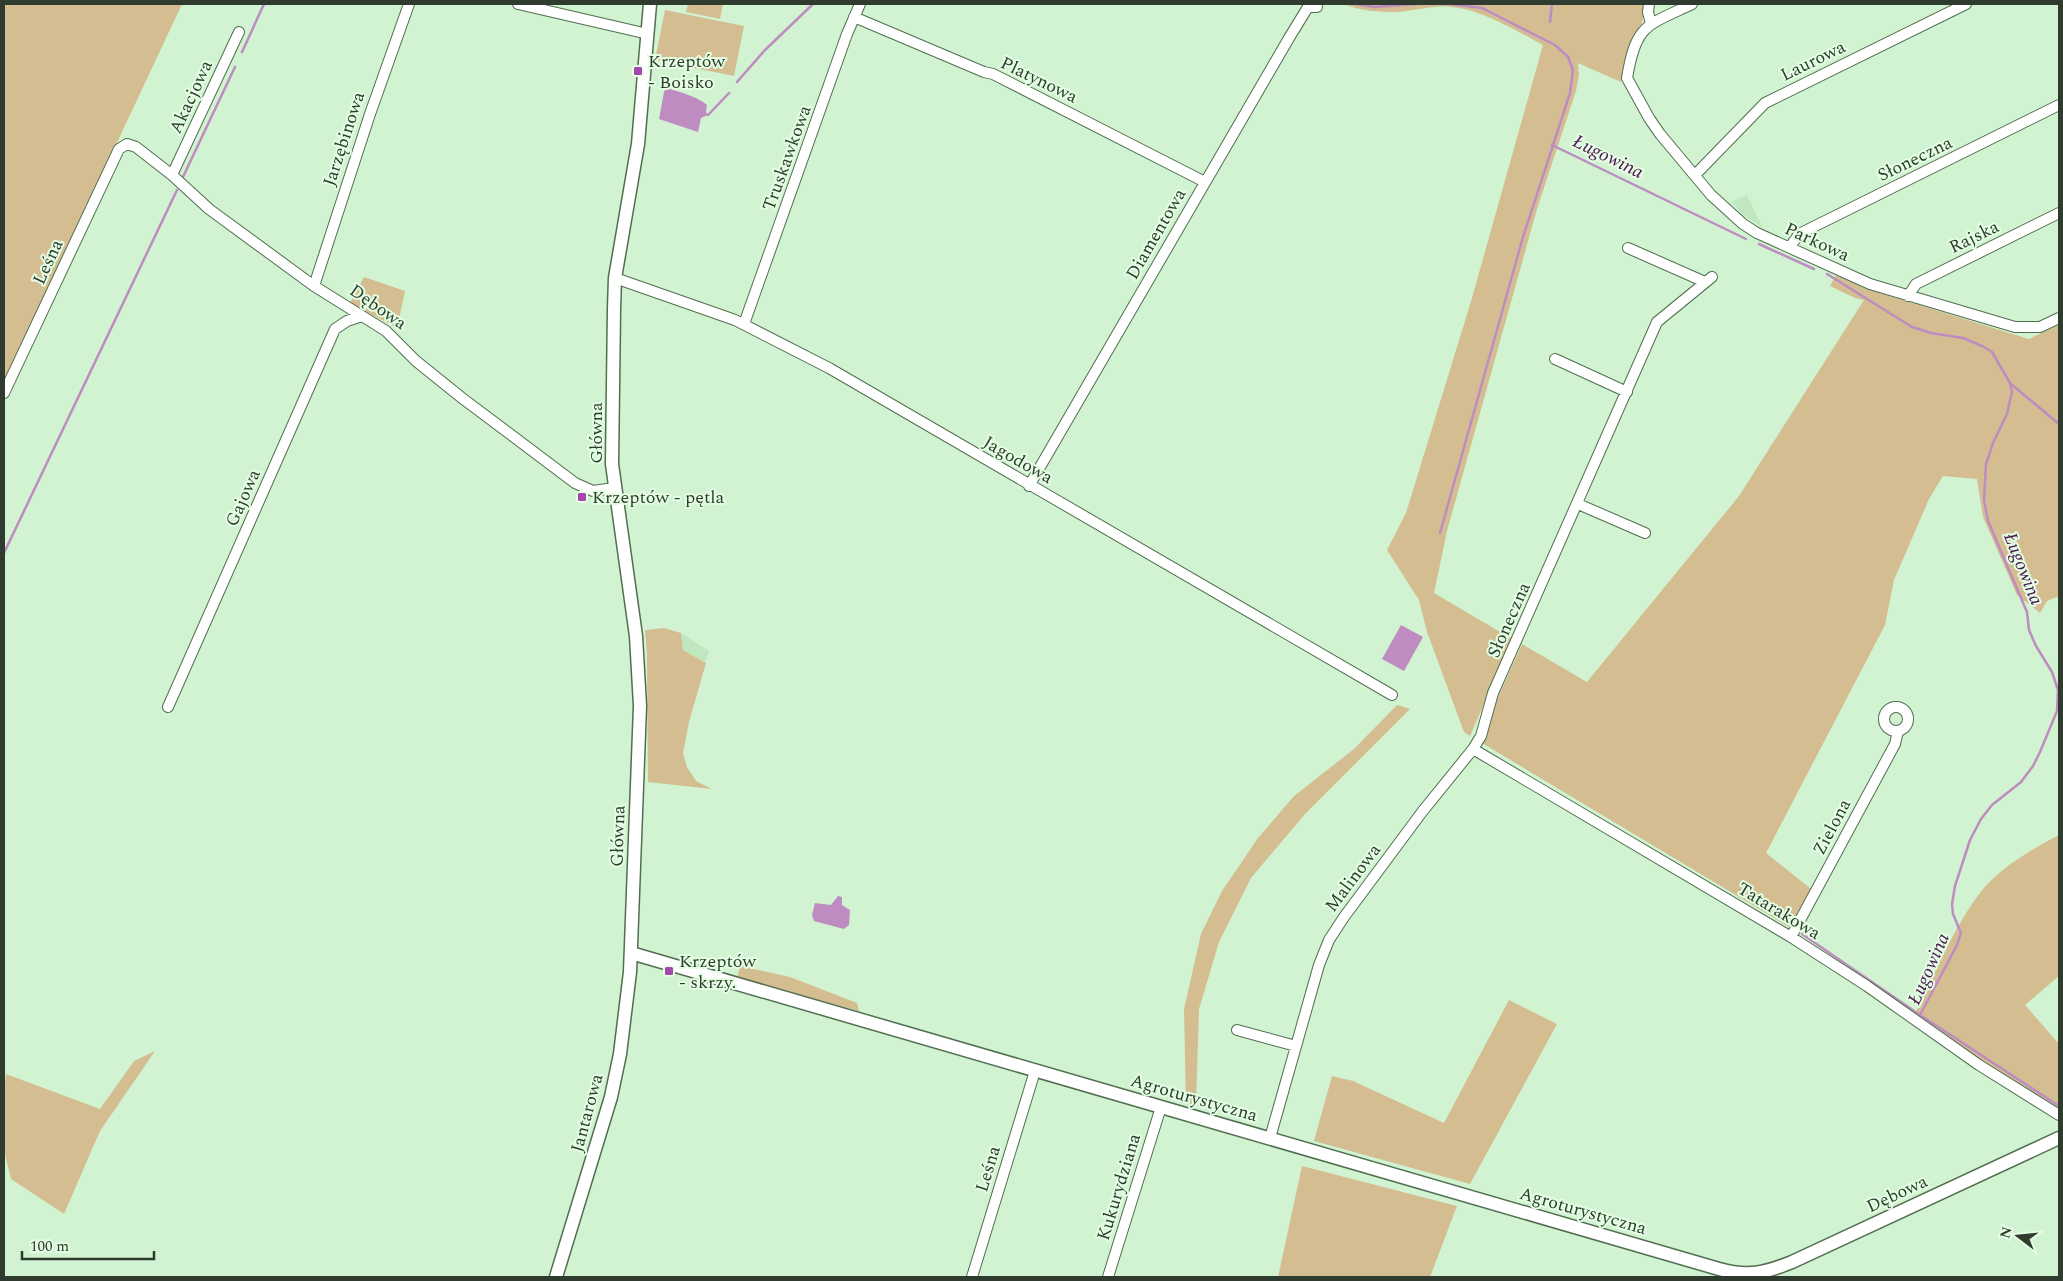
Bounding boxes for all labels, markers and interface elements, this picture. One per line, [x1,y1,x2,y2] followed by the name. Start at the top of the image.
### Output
[1776,34,1850,88] street label: Laurowa
[648,48,726,96] place label: Krzeptów - Boisko
[996,50,1082,110] street label: Platynowa
[162,56,220,138] street label: Akacjowa
[632,65,644,77] marker: Krzeptów - Boisko
[316,88,372,190] street label: Jarzębinowa
[755,101,819,215] street label: Truskawkowa
[1567,127,1649,187] water label: Ługowina
[1873,129,1957,189] street label: Słoneczna
[1119,183,1193,285] street label: Diamentowa
[1944,213,2004,261] street label: Rajska
[1780,215,1854,269] street label: Parkowa
[26,235,70,289] street label: Leśna
[344,277,412,337] street label: Dębowa
[583,402,610,464] street label: Główna
[978,429,1058,491] street label: Jagodowa
[218,465,268,531] street label: Gajowa
[592,484,725,511] place label: Krzeptów - pętla
[576,491,588,503] marker: Krzeptów - pętla
[1995,528,2051,610] water label: Ługowina
[1480,578,1538,662] street label: Słoneczna
[1806,794,1858,860] street label: Zielona
[603,805,633,867] street label: Główna
[1318,838,1388,918] street label: Malinowa
[1732,875,1826,947] street label: Tatarakowa
[1900,928,1958,1010] water label: Ługowina
[679,948,757,996] place label: Krzeptów - skrzy.
[663,965,675,977] marker: Krzeptów - skrzy.
[1127,1067,1261,1129] street label: Agroturystyczna
[564,1071,610,1155] street label: Jantarowa
[1090,1130,1148,1244] street label: Kukurydziana
[968,1142,1008,1195] street label: Leśna
[1862,1168,1932,1220] street label: Dębowa
[1516,1180,1650,1242] street label: Agroturystyczna
[1993,1211,2043,1261] north arrow
[1994,1224,2018,1241] text: N
[22,1228,155,1260] scale bar
[30,1235,69,1258] text: 100 m

